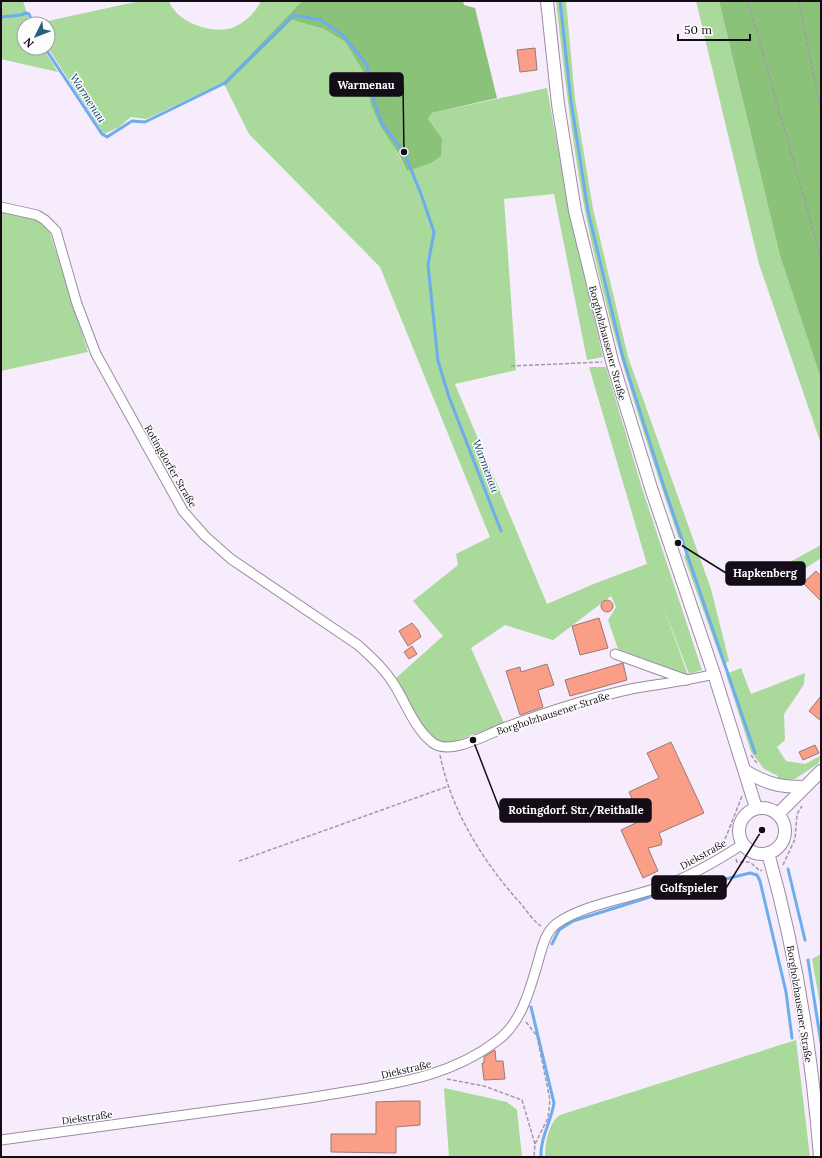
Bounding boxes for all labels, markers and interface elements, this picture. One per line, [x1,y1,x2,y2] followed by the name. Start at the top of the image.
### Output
[16,16,56,56] north arrow
[678,16,750,42] scale bar
[684,22,712,37] text: 50 m
[20,35,37,51] text: N
[67,71,109,125] water label: Warmenau
[330,73,403,96] callout: Warmenau
[337,78,395,92] text: Warmenau
[586,284,629,403] street label: Borgholzhausener Straße
[142,423,200,510] street label: Rotingdorfer Straße
[470,438,503,495] water label: Warmenau
[726,562,805,585] callout: Hapkenberg
[733,566,798,580] text: Hapkenberg
[495,689,612,738] street label: Borgholzhausener Straße
[500,799,651,822] callout: Rotingdorf. Str./Reithalle
[508,803,644,818] text: Rotingdorf. Str./Reithalle
[678,836,729,873] street label: Diekstraße
[652,876,726,899] callout: Golfspieler
[660,881,719,895] text: Golfspieler
[784,945,815,1064] street label: Borgholzhausener Straße
[380,1057,433,1082] street label: Diekstraße
[61,1107,114,1127] street label: Diekstraße

